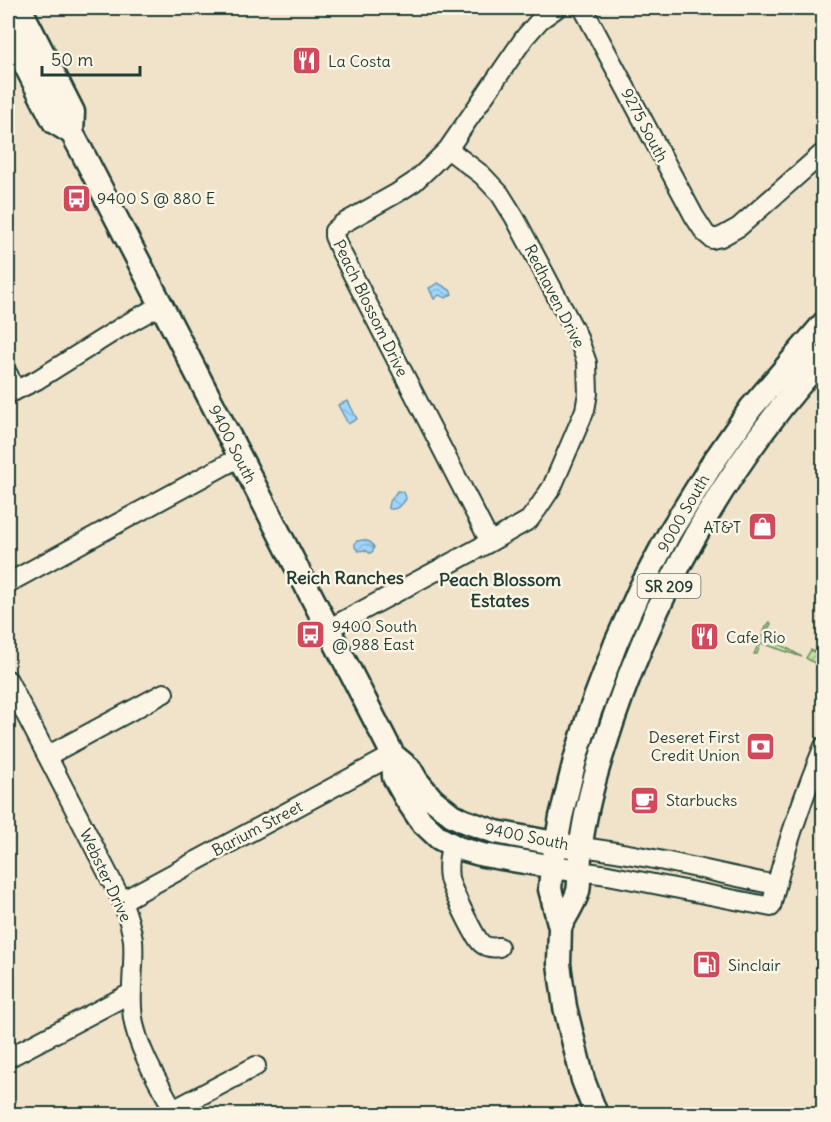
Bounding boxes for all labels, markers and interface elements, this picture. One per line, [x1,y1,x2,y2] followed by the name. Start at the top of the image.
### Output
[42,39,140,77] scale bar
[291,45,323,77] restaurant icon: La Costa
[51,48,93,71] text: 50 m
[328,51,391,71] place label: La Costa
[617,85,673,165] street label: 9275 South
[60,182,92,214] bus stop icon: 9400 S @ 880 E
[97,188,215,208] place label: 9400 S @ 880 E
[329,236,413,380] street label: Peach Blossom Drive
[520,241,590,351] street label: Redhaven Drive
[205,402,261,486] street label: 9400 South
[653,471,713,555] street label: 9000 South
[746,511,778,543] shop icon: AT&T
[703,517,741,537] place label: AT&T
[286,566,404,589] district label: Reich Ranches
[439,568,561,612] district label: Peach Blossom Estates
[638,574,700,598] road number: SR 209
[332,616,417,654] place label: 9400 South @ 988 East
[295,619,327,651] bus stop icon: 9400 South @ 988 East
[689,621,721,653] restaurant icon: Cafe Rio
[726,627,786,647] place label: Cafe Rio
[648,727,741,765] place label: Deseret First Credit Union
[745,730,777,762] bank icon: Deseret First Credit Union
[629,784,661,816] cafe icon: Starbucks
[666,790,737,810] place label: Starbucks
[208,796,306,860] street label: Barium Street
[483,818,571,854] street label: 9400 South
[76,825,136,925] street label: Webster Drive
[691,949,723,981] fuel station icon: Sinclair
[728,955,781,975] place label: Sinclair

